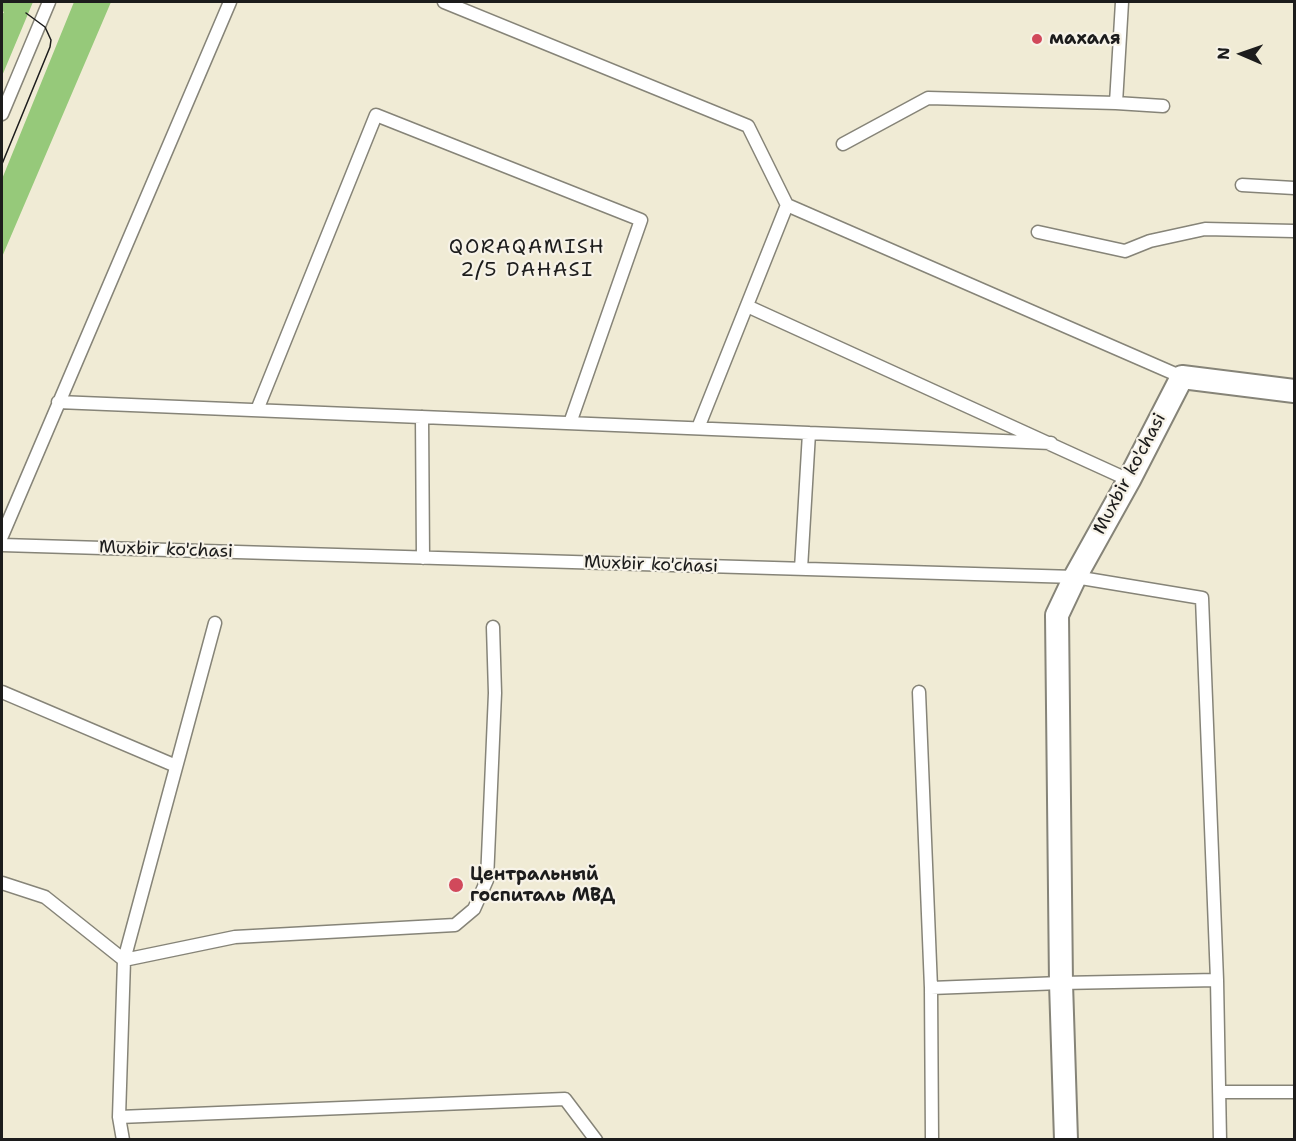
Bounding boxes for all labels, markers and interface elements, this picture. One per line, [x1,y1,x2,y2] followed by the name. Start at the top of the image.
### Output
[1212,24,1272,84] north arrow
[1049,28,1121,50] place label: махаля
[1030,32,1044,46] marker: махаля
[1213,47,1234,60] text: N
[449,236,605,283] district label: QORAQAMISH 2/5 DAHASI
[1089,410,1171,538] street label: Muxbir ko'chasi
[99,537,233,563] street label: Muxbir ko'chasi
[584,552,718,578] street label: Muxbir ko'chasi
[470,864,615,906] place label: Центральный госпиталь МВД
[447,876,465,894] marker: Центральный госпиталь МВД

